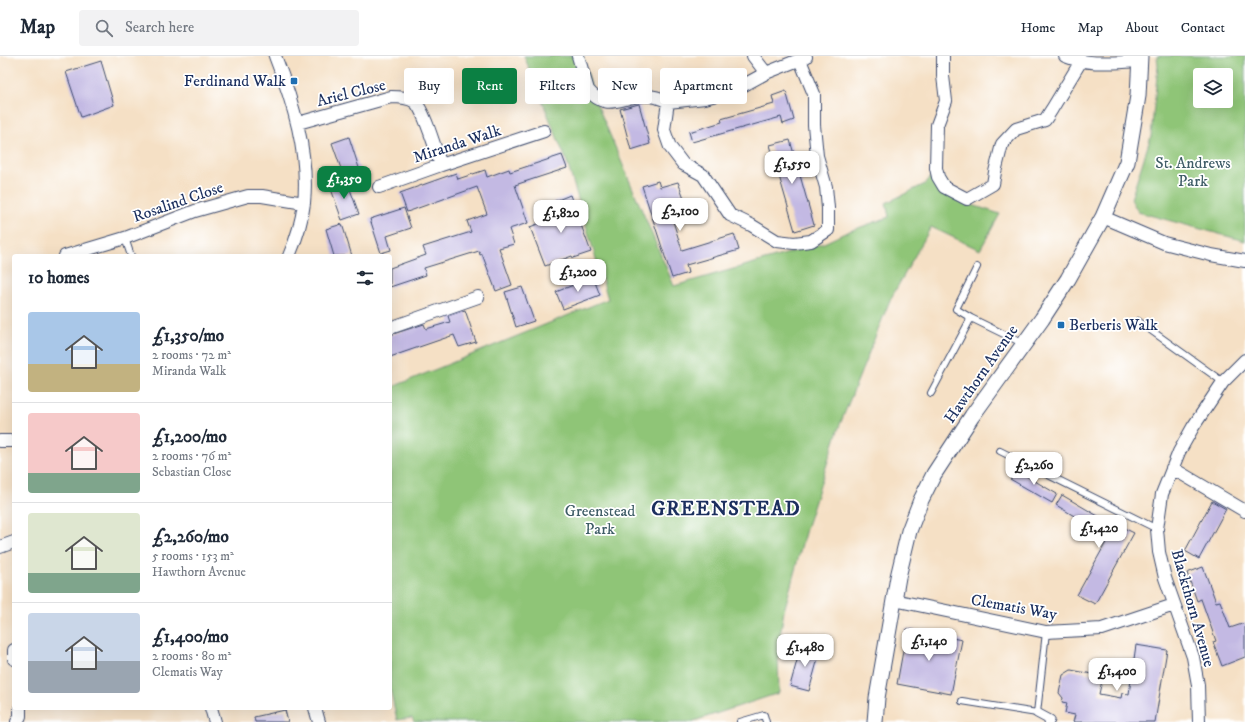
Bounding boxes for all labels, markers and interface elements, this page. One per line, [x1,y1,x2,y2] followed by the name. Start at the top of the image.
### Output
[79,10,359,46] search box
[20,16,55,39] text: Map
[93,17,115,39] icon: search
[125,18,194,37] text: Search here
[1021,19,1055,37] text: Home
[1077,19,1103,37] text: Map
[1125,19,1159,37] text: About
[1181,19,1225,37] text: Contact
[404,68,454,104] chip: Buy
[462,68,517,104] chip: Rent
[525,68,590,104] chip: Filters
[598,68,652,104] chip: New
[660,68,747,104] chip: Apartment
[1193,68,1233,108] map controls
[1193,68,1233,108] button: layers
[184,71,286,91] place label: Ferdinand Walk
[314,75,388,111] street label: Ariel Close
[289,76,299,86] marker: Ferdinand Walk
[411,120,504,168] street label: Miranda Walk
[759,151,825,185] pin: £1,550
[1155,153,1231,191] park label: St. Andrews Park
[773,156,811,172] text: £1,550
[311,166,377,200] pin: £1,350
[326,171,362,187] text: £1,350
[130,177,226,227] street label: Rosalind Close
[647,198,713,232] pin: £2,100
[528,200,594,234] pin: £1,820
[661,203,699,219] text: £2,100
[542,205,580,221] text: £1,820
[545,259,611,293] pin: £1,200
[559,264,597,280] text: £1,200
[28,267,90,289] text: 10 homes
[354,267,376,289] icon: filters
[1069,315,1158,335] place label: Berberis Walk
[1056,320,1066,330] marker: Berberis Walk
[940,321,1023,427] street label: Hawthorn Avenue
[152,325,224,347] text: £1,350/mo
[60,328,108,376] icon: home
[152,347,231,363] text: 2 rooms · 72 m²
[152,363,226,379] text: Miranda Walk
[152,426,227,448] text: £1,200/mo
[60,429,108,477] icon: home
[152,448,231,464] text: 2 rooms · 76 m²
[1001,452,1067,486] pin: £2,260
[1014,457,1054,473] text: £2,260
[152,464,231,480] text: Sebastian Close
[651,497,801,522] district label: GREENSTEAD
[565,501,635,539] park label: Greenstead Park
[1066,515,1132,549] pin: £1,420
[1080,520,1118,536] text: £1,420
[152,526,229,548] text: £2,260/mo
[60,529,108,577] icon: home
[1167,547,1219,669] street label: Blackthorn Avenue
[152,548,234,564] text: 5 rooms · 153 m²
[152,564,246,580] text: Hawthorn Avenue
[969,590,1059,624] street label: Clematis Way
[152,626,229,648] text: £1,400/mo
[896,628,962,662] pin: £1,140
[60,629,108,677] icon: home
[911,633,947,649] text: £1,140
[772,634,838,668] pin: £1,480
[786,639,824,655] text: £1,480
[152,648,231,664] text: 2 rooms · 80 m²
[1084,658,1150,692] pin: £1,400
[1098,663,1137,679] text: £1,400
[152,664,223,680] text: Clematis Way

